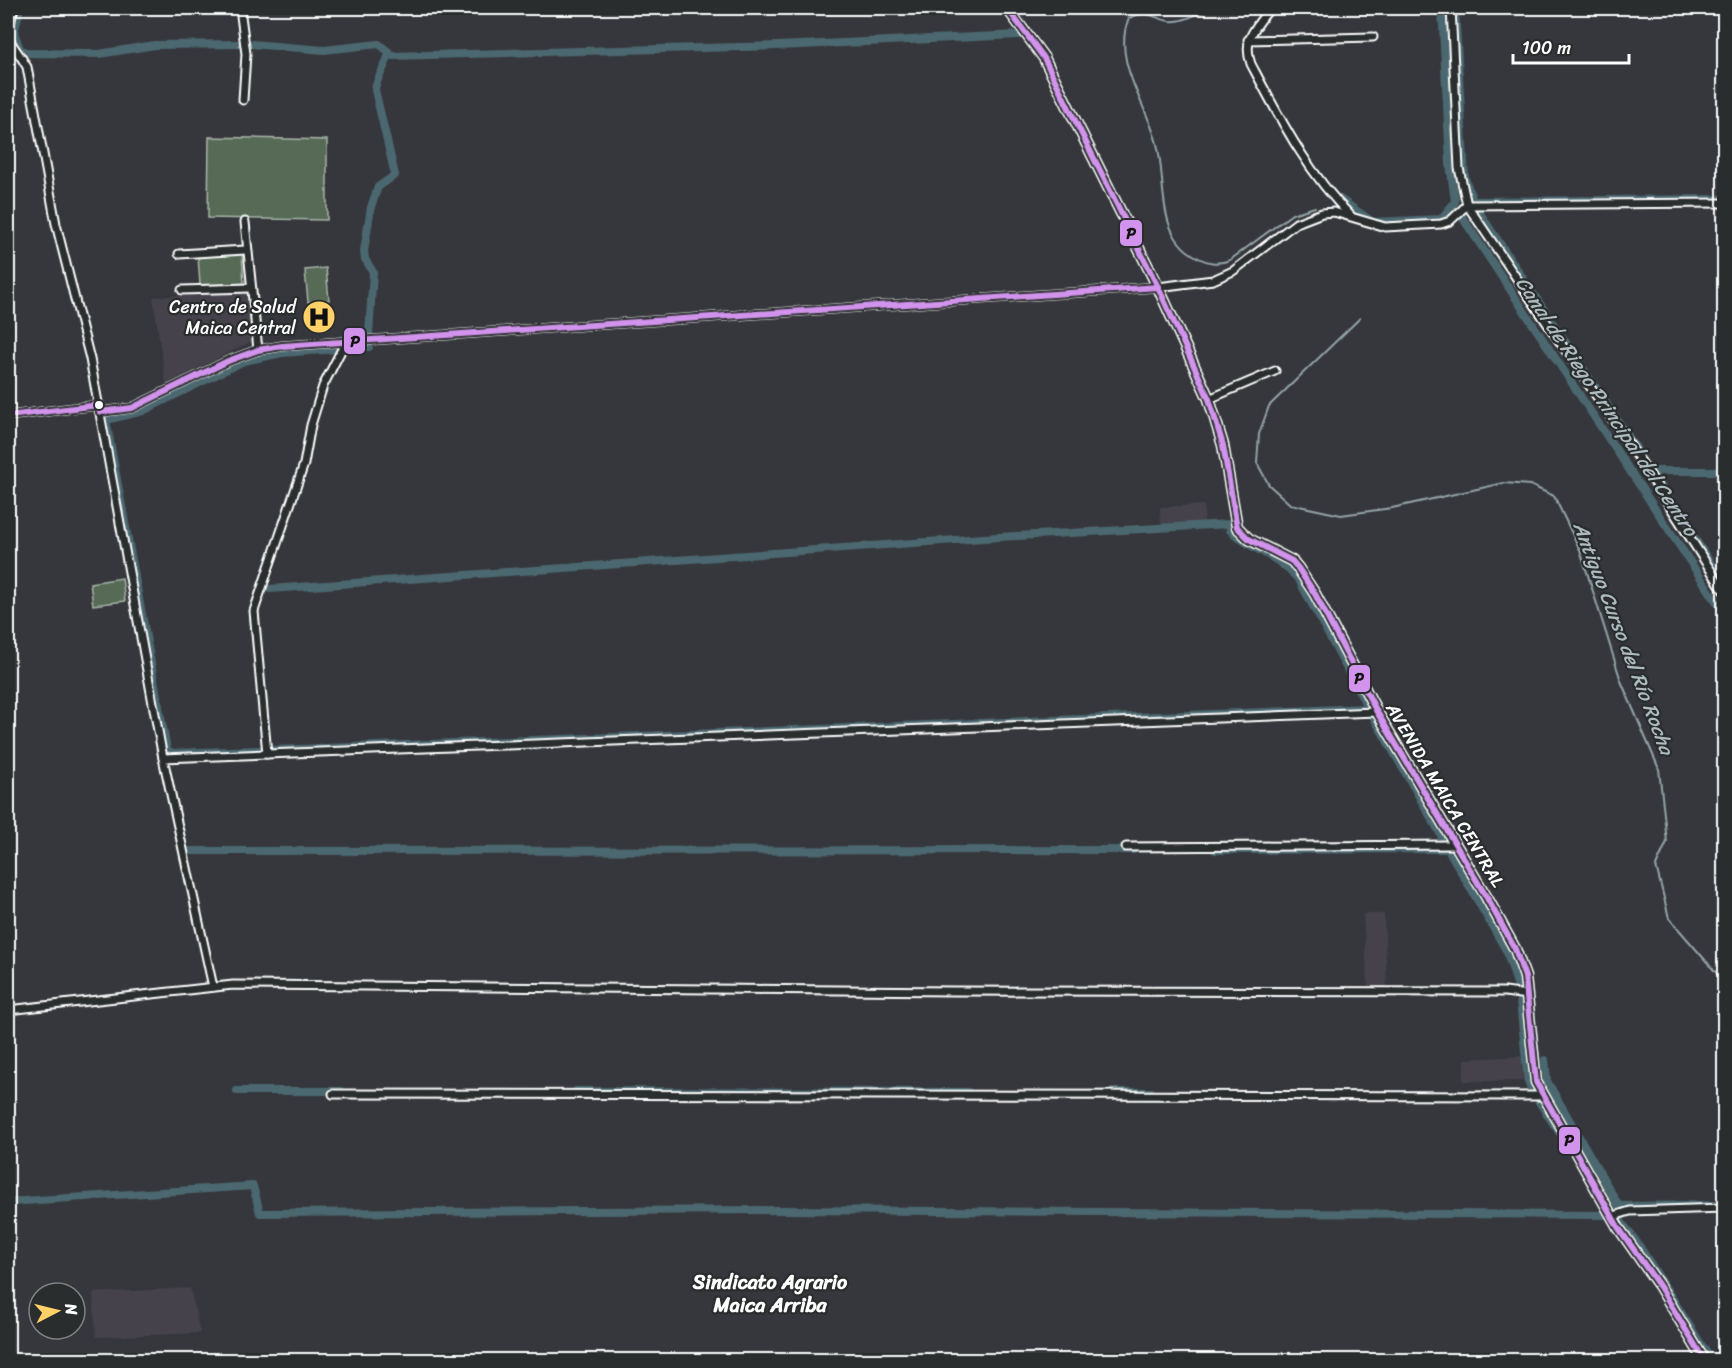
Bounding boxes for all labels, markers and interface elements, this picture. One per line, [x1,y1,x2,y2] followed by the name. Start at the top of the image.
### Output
[1513,27,1628,65] scale bar
[1522,32,1571,64] text: 100 m
[1119,219,1143,247] line badge: P
[1126,219,1136,248] text: P
[1506,269,1708,545] water label: Canal de Riego Principal del Centro
[169,291,298,344] place label: Centro de Salud Maica Central
[301,299,337,335] hospital icon: Centro de Salud Maica Central
[343,327,366,355] line badge: P
[350,327,360,356] text: P
[93,399,105,411] unlabelled marker
[1563,516,1685,762] water label: Antiguo Curso del Río Rocha
[1348,664,1371,693] line badge: P
[1354,664,1364,693] text: P
[1376,695,1513,894] street label: AVENIDA MAICA CENTRAL
[1558,1126,1581,1155] line badge: P
[1564,1126,1574,1155] text: P
[692,1265,848,1323] district label: Sindicato Agrario Maica Arriba
[27,1281,87,1341] north arrow
[56,1301,87,1317] text: N

